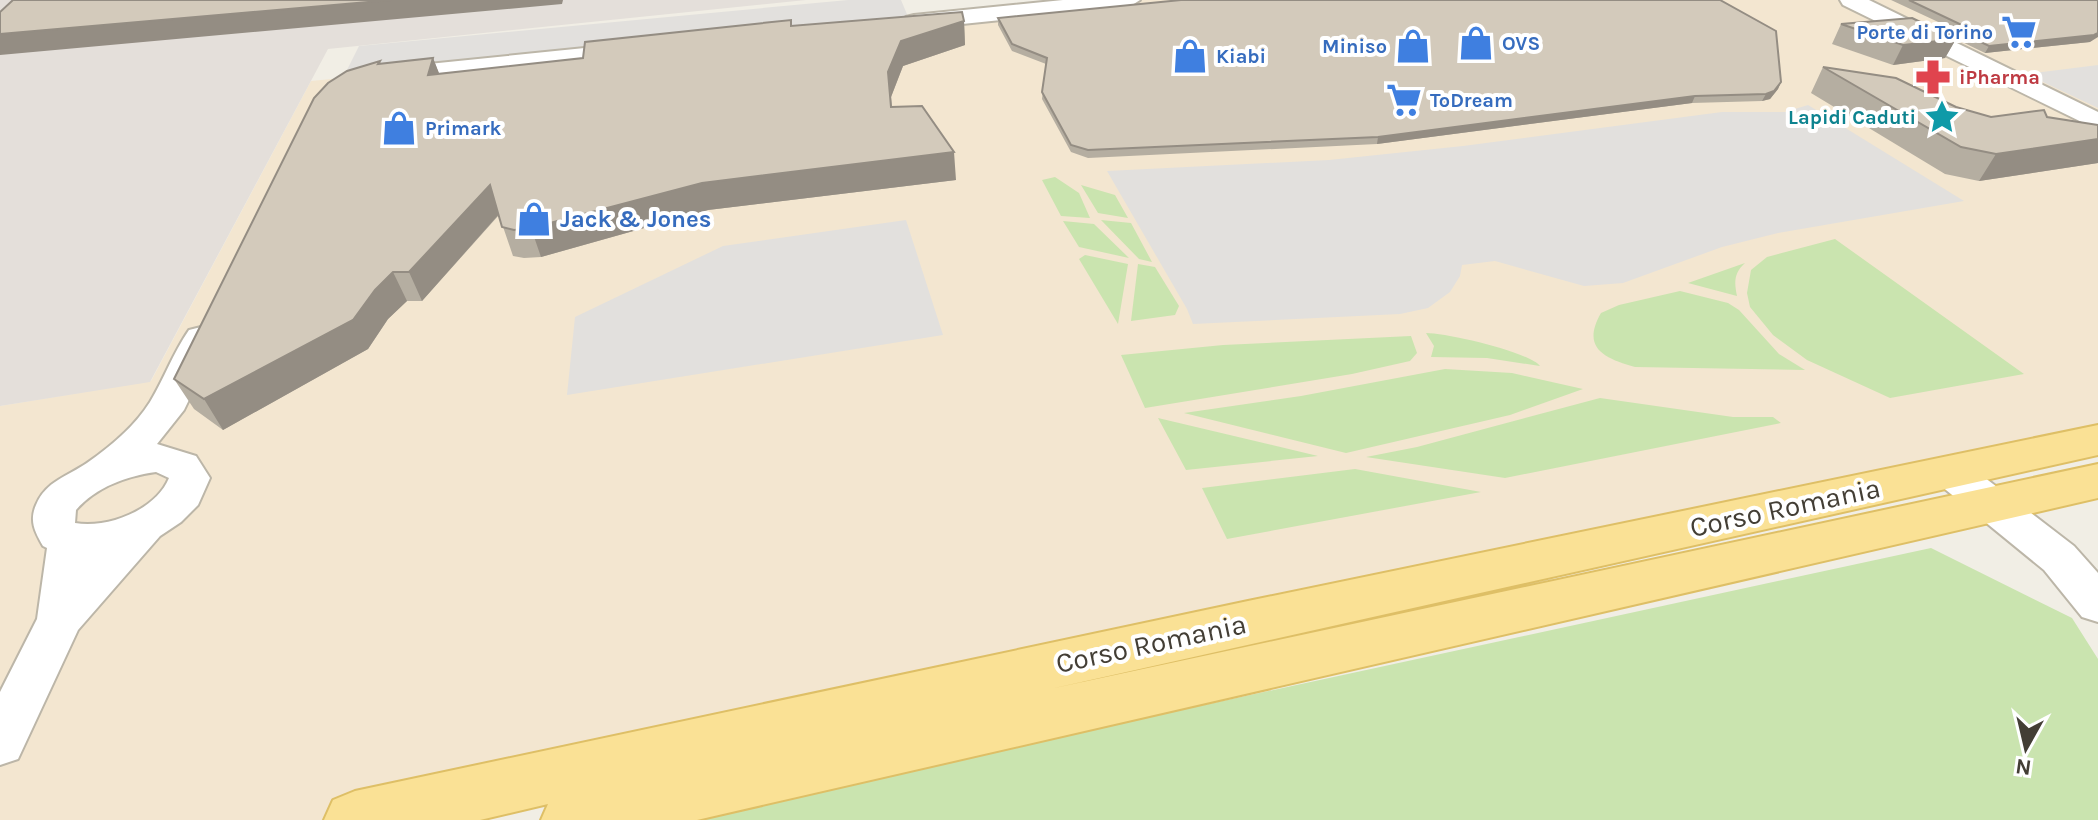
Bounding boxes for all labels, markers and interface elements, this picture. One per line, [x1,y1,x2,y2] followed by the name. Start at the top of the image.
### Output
[2000,13,2038,51] supermarket icon: Porte di Torino
[1856,21,1993,44] place label: Porte di Torino
[1457,24,1495,62] shop icon: OVS
[1394,27,1432,65] shop icon: Miniso
[1502,32,1540,55] place label: OVS
[1322,35,1387,58] place label: Miniso
[1171,37,1209,75] shop icon: Kiabi
[1216,45,1266,68] place label: Kiabi
[1914,58,1952,96] pharmacy icon: iPharma
[1959,66,2040,89] place label: iPharma
[1385,81,1423,119] supermarket icon: ToDream
[1430,89,1513,112] place label: ToDream
[1923,98,1961,136] place icon: Lapidi Caduti
[1788,106,1916,129] place label: Lapidi Caduti
[380,109,418,147] shop icon: Primark
[425,117,502,140] place label: Primark
[515,200,553,238] shop icon: Jack & Jones
[560,205,711,233] place label: Jack & Jones
[1687,471,1883,544] street label: Corso Romania
[1053,607,1249,680] street label: Corso Romania
[1986,708,2066,788] north arrow
[2014,753,2033,781] text: N

